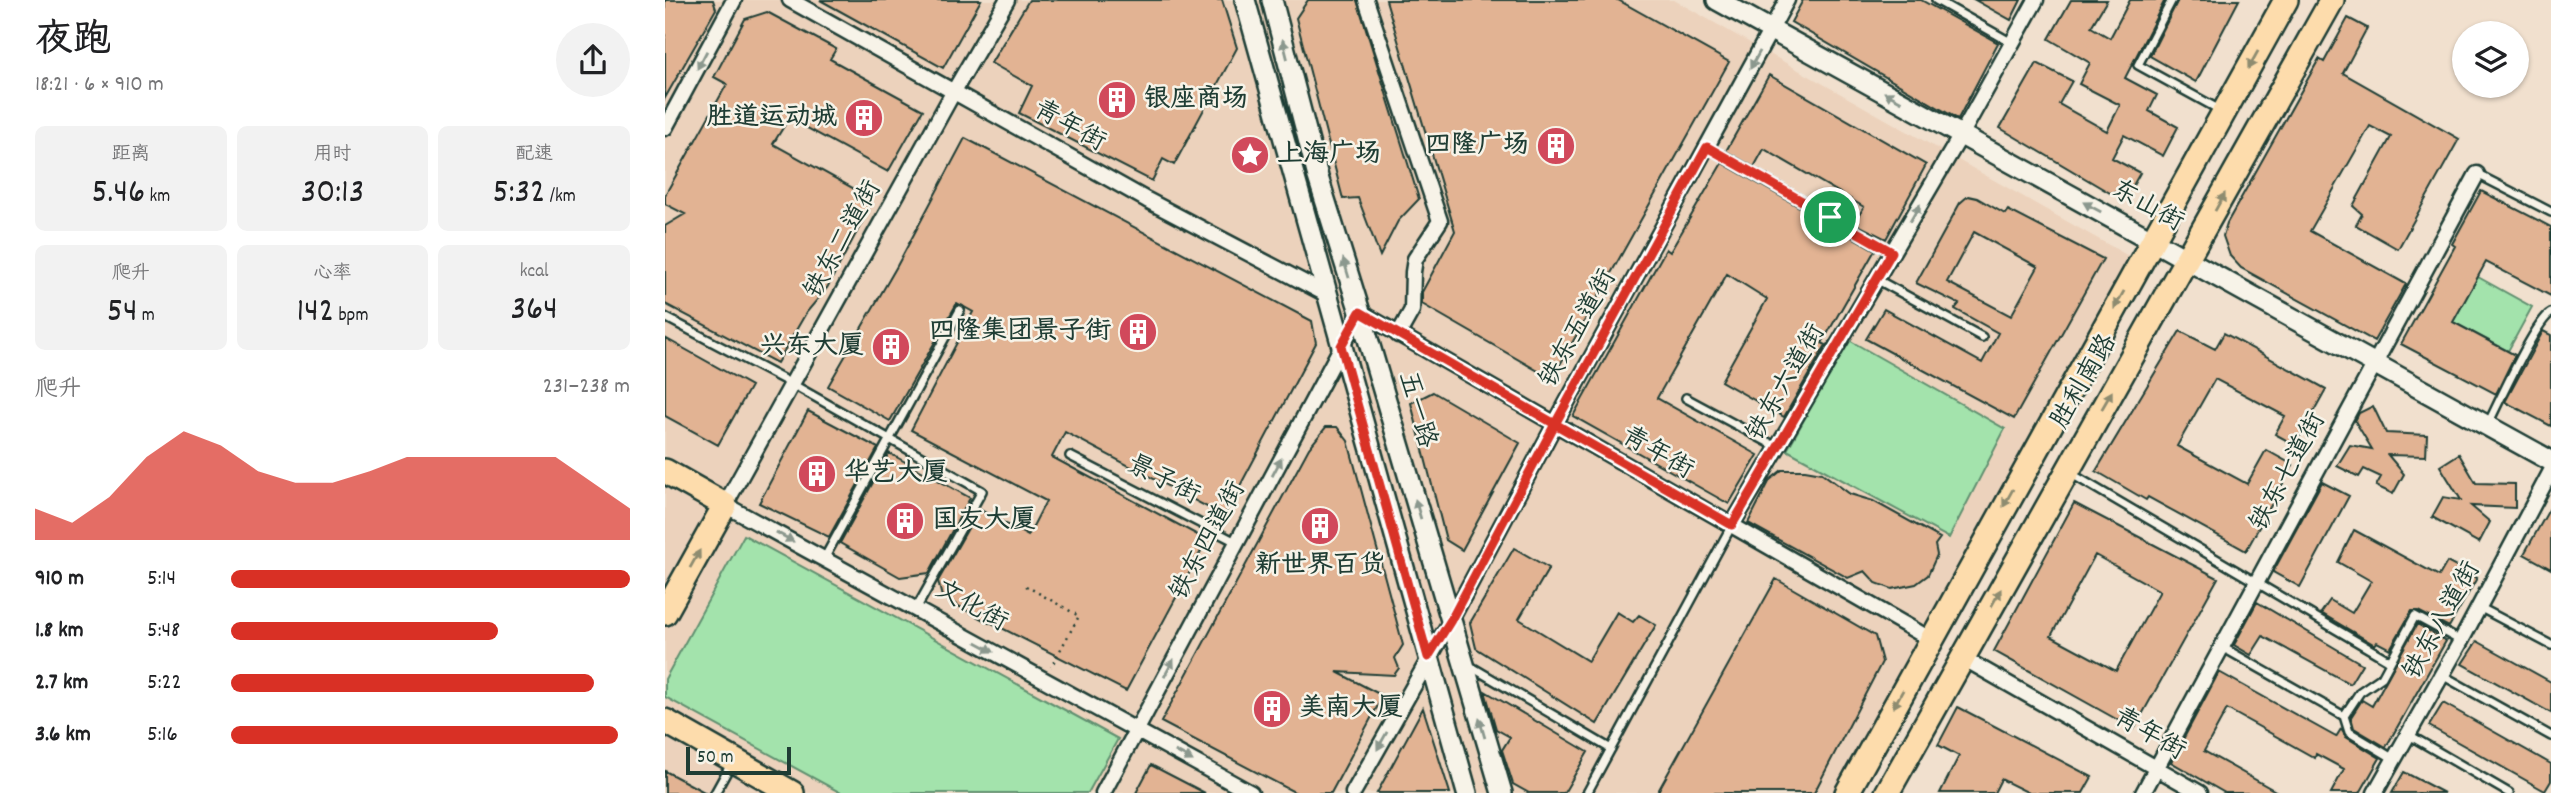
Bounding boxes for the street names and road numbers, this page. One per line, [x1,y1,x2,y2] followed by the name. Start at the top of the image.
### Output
[1026,92,1112,162] street label: 青年街
[2104,172,2190,242] street label: 东山街
[796,174,892,306] street label: 铁东二道街
[1531,263,1627,395] street label: 铁东五道街
[1738,317,1836,449] street label: 铁东六道街
[2043,328,2127,436] street label: 胜利南路
[1387,367,1445,453] street label: 五一路
[2242,406,2336,538] street label: 铁东七道街
[1614,418,1700,490] street label: 青年街
[1120,447,1206,515] street label: 景子街
[1162,475,1256,607] street label: 铁东四道街
[2395,555,2491,687] street label: 铁东八道街
[928,572,1014,642] street label: 文化街
[2106,699,2192,771] street label: 青年街

